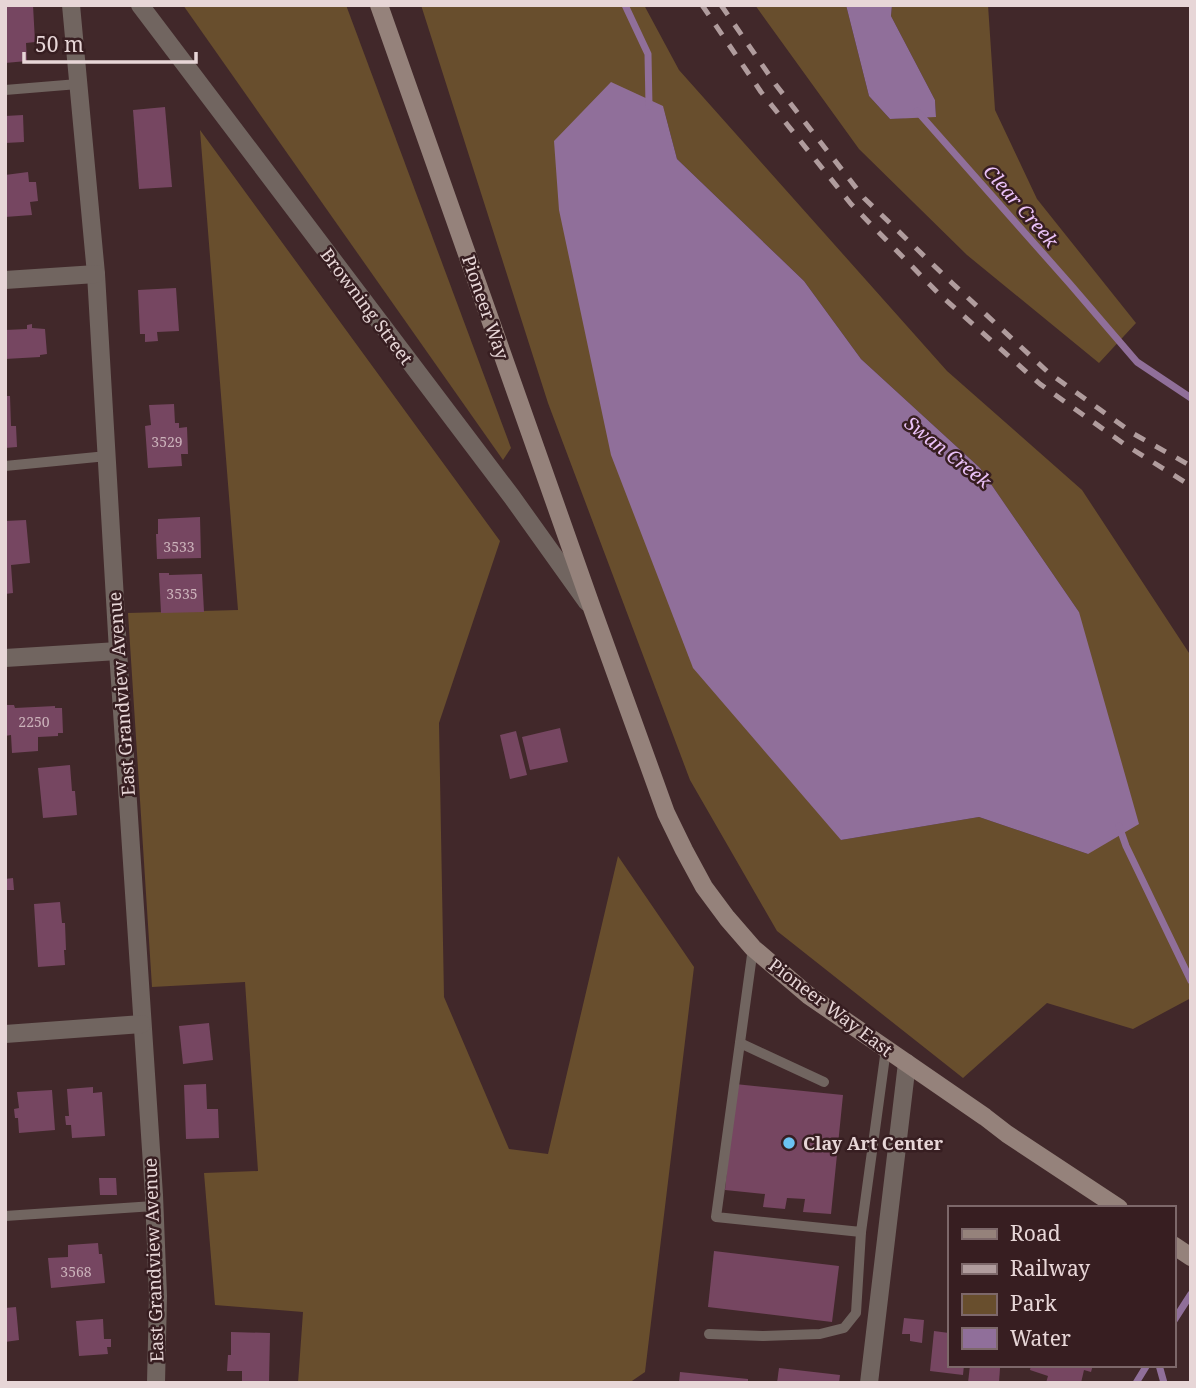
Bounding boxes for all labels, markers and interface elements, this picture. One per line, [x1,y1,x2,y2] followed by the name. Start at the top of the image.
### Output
[24,21,196,65] scale bar
[35,30,84,58] text: 50 m
[978,159,1065,254] water label: Clear Creek
[315,243,419,369] street label: Browning Street
[457,252,515,363] street label: Pioneer Way
[899,410,998,495] water label: Swan Creek
[151,432,183,451] house number: 3529
[163,537,195,556] house number: 3533
[166,584,198,603] house number: 3535
[102,591,140,797] street label: East Grandview Avenue
[18,712,50,731] house number: 2250
[764,953,898,1061] street label: Pioneer Way East
[803,1131,944,1155] place label: Clay Art Center
[781,1135,797,1151] marker: Clay Art Center
[137,1157,169,1363] street label: East Grandview Avenue
[948,1206,1175,1367] legend
[1010,1219,1061,1247] text: Road
[1010,1254,1090,1282] text: Railway
[60,1262,92,1281] house number: 3568
[1010,1289,1057,1317] text: Park
[1010,1324,1071,1352] text: Water

